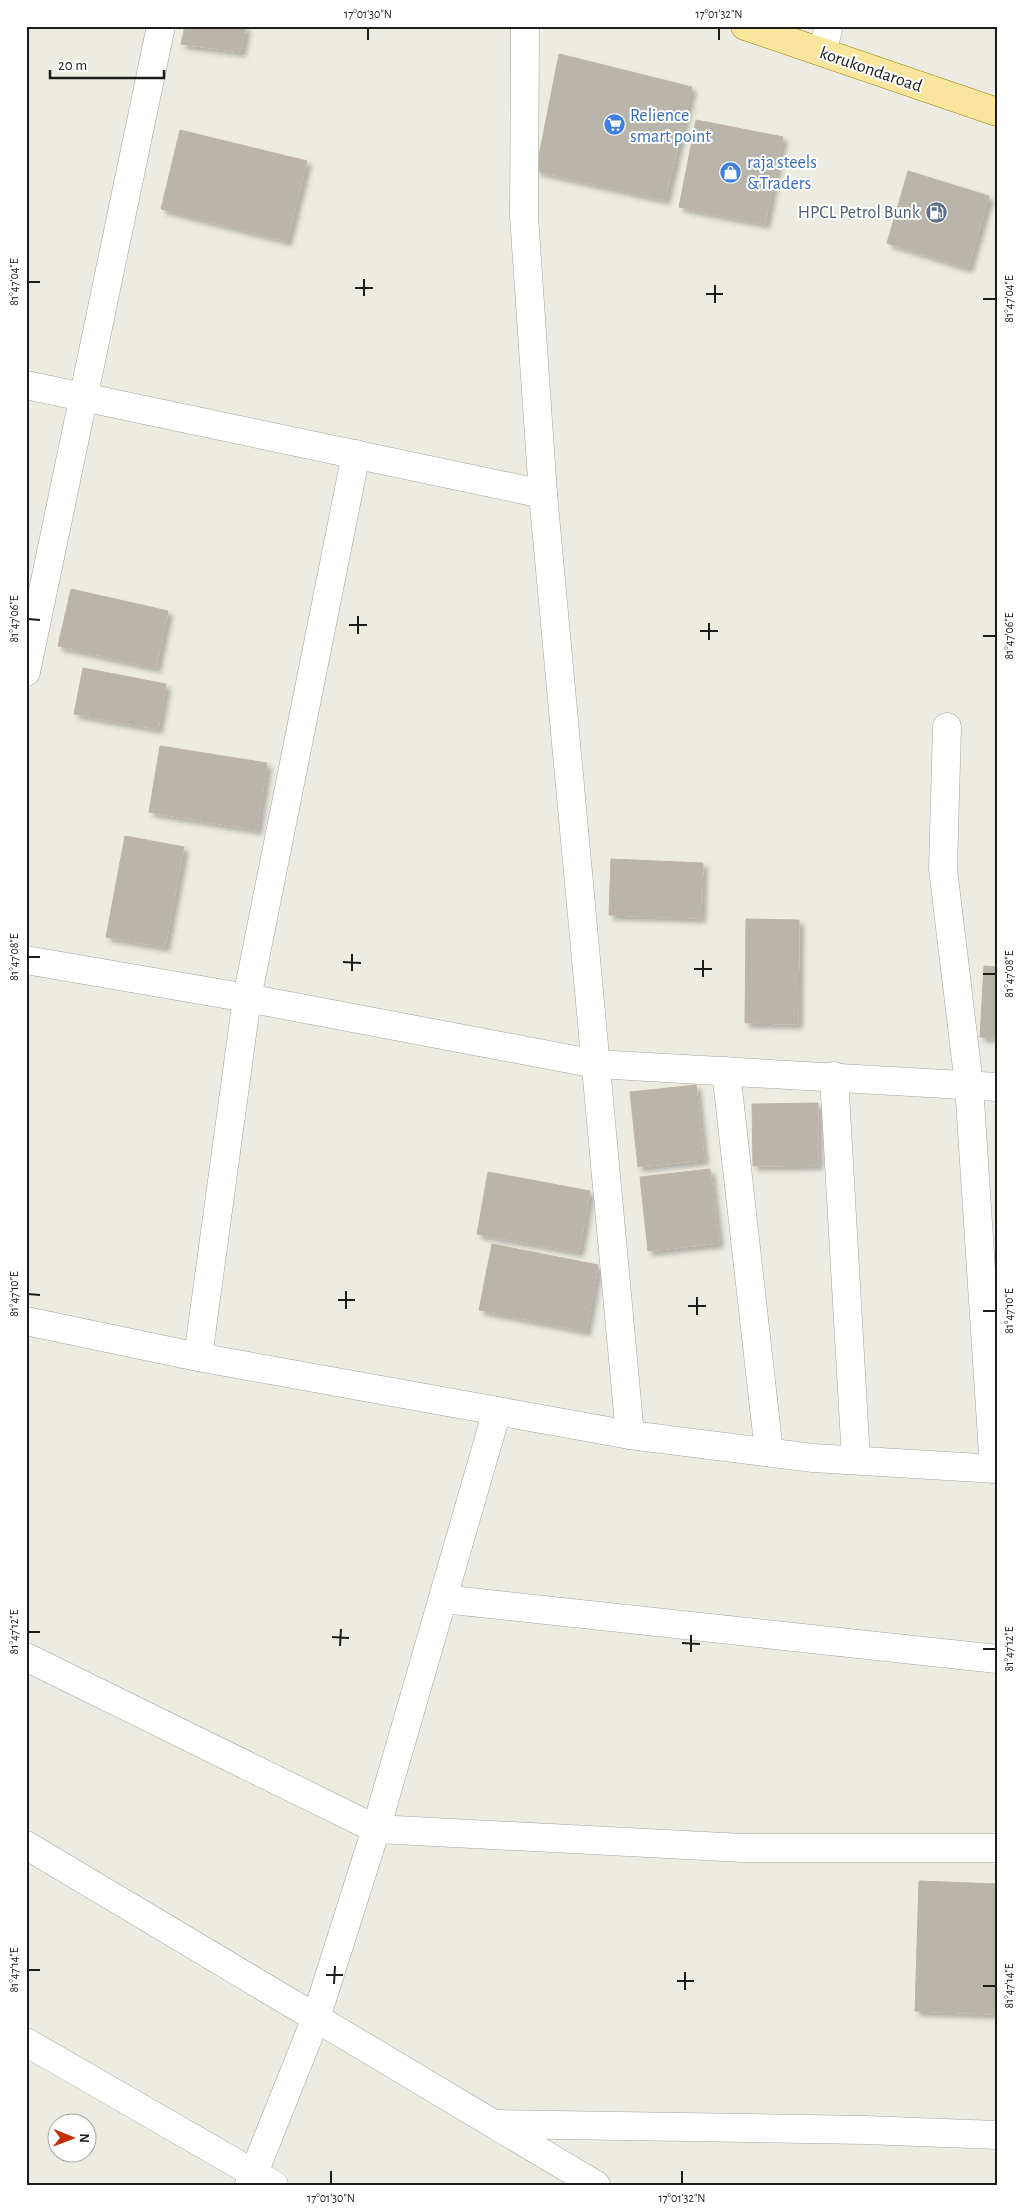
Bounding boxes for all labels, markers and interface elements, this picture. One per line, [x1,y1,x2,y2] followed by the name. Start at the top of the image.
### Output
[344,8,392,20] text: 17°01'30"N
[695,8,743,20] text: 17°01'32"N
[817,44,924,96] street label: korukondaroad
[50,48,164,80] scale bar
[58,58,87,73] text: 20 m
[630,107,711,146] place label: Relience smart point
[602,113,626,137] supermarket icon: Relience smart point
[747,154,817,193] place label: raja steels &Traders
[719,160,743,184] shop icon: raja steels &Traders
[924,200,948,224] fuel station icon: HPCL Petrol Bunk
[798,204,921,222] place label: HPCL Petrol Bunk
[8,258,20,306] text: 81°47'04"E
[1003,275,1015,323] text: 81°47'04"E
[8,595,20,643] text: 81°47'06"E
[1003,612,1015,660] text: 81°47'06"E
[8,933,20,981] text: 81°47'08"E
[1003,950,1015,998] text: 81°47'08"E
[8,1271,20,1317] text: 81°47'10"E
[1003,1288,1015,1334] text: 81°47'10"E
[8,1609,20,1654] text: 81°47'12"E
[1003,1626,1015,1671] text: 81°47'12"E
[8,1947,20,1993] text: 81°47'14"E
[1003,1963,1015,2009] text: 81°47'14"E
[48,2114,98,2164] north arrow
[77,2133,91,2143] text: N
[307,2192,355,2204] text: 17°01'30"N
[658,2192,706,2204] text: 17°01'32"N

